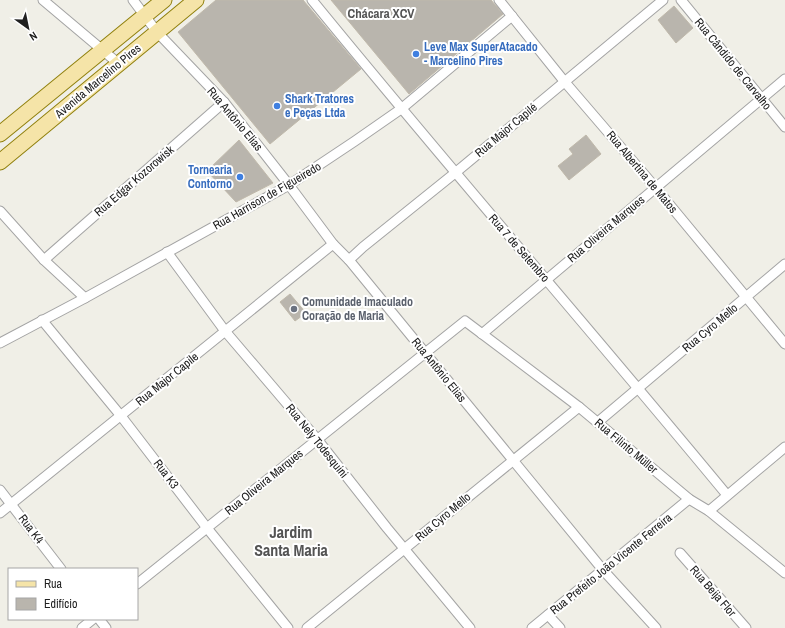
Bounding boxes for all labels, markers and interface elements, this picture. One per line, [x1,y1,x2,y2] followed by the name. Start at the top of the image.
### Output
[348,5,415,22] district label: Chácara XCV
[8,8,48,48] north arrow
[691,15,775,113] street label: Rua Cândido de Carvalho
[27,29,40,44] text: N
[424,39,538,69] place label: Leve Max SuperAtacado - Marcelino Pires
[51,40,144,122] street label: Avenida Marcelino Pires
[411,49,421,59] marker: Leve Max SuperAtacado - Marcelino Pires
[204,84,266,154] street label: Rua Antônio Elias
[285,91,354,121] place label: Shark Tratores e Peças Ltda
[472,99,540,161] street label: Rua Major Capilé
[272,101,282,111] marker: Shark Tratores e Peças Ltda
[603,127,681,217] street label: Rua Albertina de Matos
[91,142,177,220] street label: Rua Edgar Kozorowisk
[210,158,324,234] street label: Rua Harrison de Figueiredo
[188,162,233,192] place label: Tornearia Contorno
[235,172,245,182] marker: Tornearia Contorno
[564,192,648,266] street label: Rua Oliveira Marques
[485,211,553,285] street label: Rua 7 de Setembro
[302,294,413,324] place label: Comunidade Imaculado Coração de Maria
[679,300,741,356] street label: Rua Cyro Mello
[289,304,299,314] marker: Comunidade Imaculado Coração de Maria
[408,334,470,406] street label: Rua Antônio Elias
[132,349,202,409] street label: Rua Major Capile
[282,401,352,481] street label: Rua Nely Todesquini
[591,415,661,478] street label: Rua Filinto Müller
[222,445,306,519] street label: Rua Oliveira Marques
[150,456,182,492] street label: Rua K3
[412,489,474,545] street label: Rua Cyro Mello
[547,509,676,618] street label: Rua Prefeito João Vicente Ferreira
[15,511,48,547] street label: Rua K4
[254,521,329,561] district label: Jardim Santa Maria
[686,562,740,621] street label: Rua Beija Flor
[8,568,138,620] legend
[44,576,63,592] text: Rua
[44,596,77,612] text: Edifício

